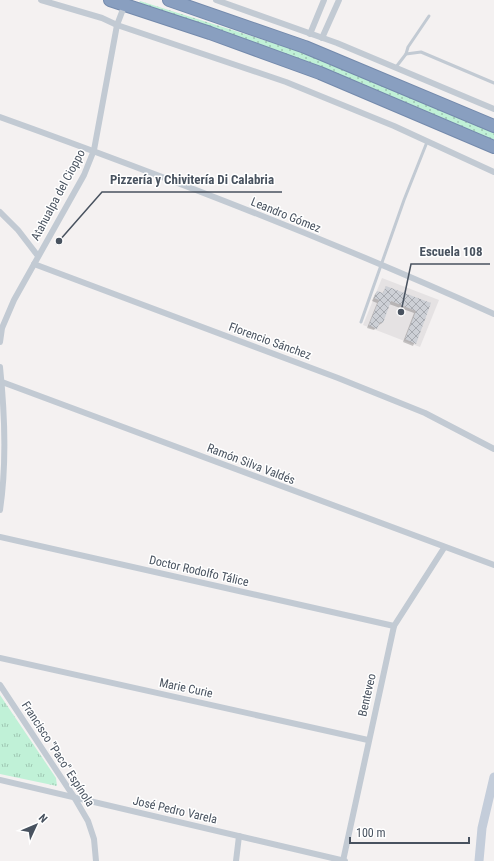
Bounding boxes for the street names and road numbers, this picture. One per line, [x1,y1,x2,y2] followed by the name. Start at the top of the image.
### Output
[28,147,88,243] street label: Atahualpa del Cioppo
[249,195,323,235] street label: Leandro Gómez
[227,320,313,362] street label: Florencio Sánchez
[205,441,297,487] street label: Ramón Silva Valdés
[148,553,251,589] street label: Doctor Rodolfo Tálice
[355,672,379,718] street label: Benteveo
[158,676,214,701] street label: Marie Curie
[19,699,97,809] street label: Francisco "Paco" Espínola
[132,794,219,827] street label: José Pedro Varela

